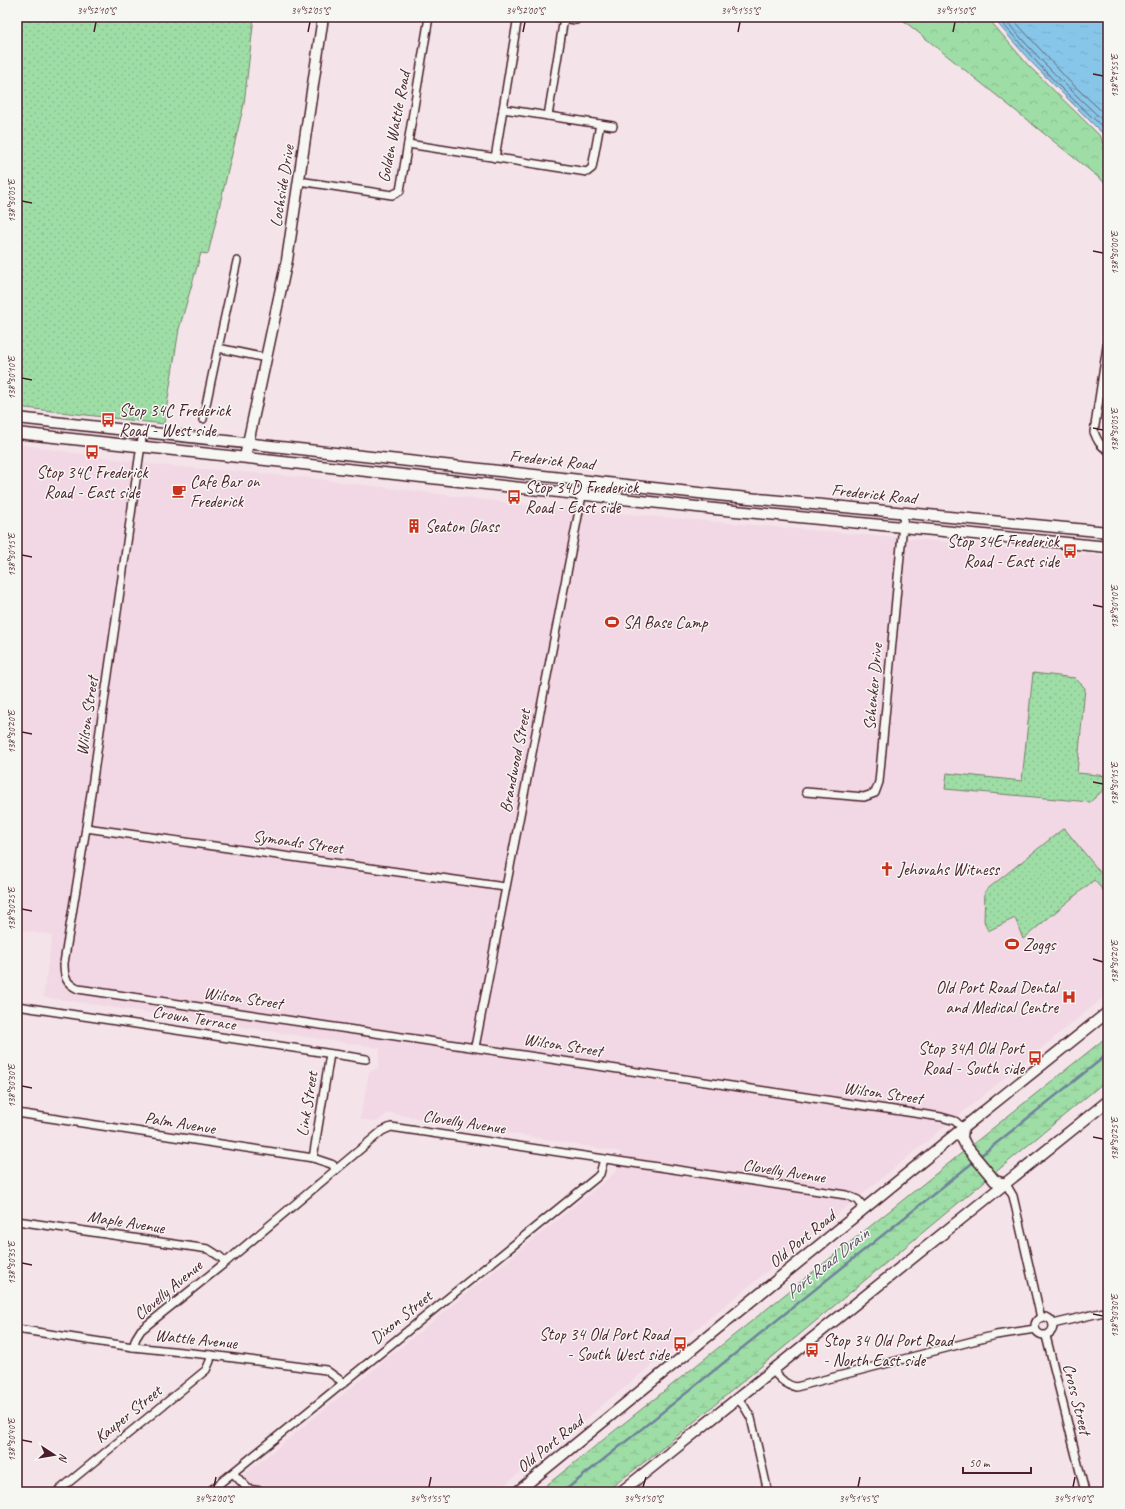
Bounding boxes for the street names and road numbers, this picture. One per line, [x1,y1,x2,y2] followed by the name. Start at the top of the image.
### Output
[373,67,416,184] street label: Golden Wattle Road
[265,142,299,228] street label: Lochside Drive
[508,445,598,475] street label: Frederick Road
[830,479,920,509] street label: Frederick Road
[859,641,887,731] street label: Schenker Drive
[71,673,103,757] street label: Wilson Street
[495,705,536,815] street label: Brandwood Street
[251,825,347,859] street label: Symonds Street
[202,982,286,1014] street label: Wilson Street
[151,1001,239,1035] street label: Crown Terrace
[522,1028,606,1062] street label: Wilson Street
[292,1068,323,1138] street label: Link Street
[842,1077,926,1109] street label: Wilson Street
[421,1105,508,1139] street label: Clovelly Avenue
[143,1107,218,1139] street label: Palm Avenue
[741,1154,828,1188] street label: Clovelly Avenue
[764,1204,842,1272] street label: Old Port Road
[86,1206,167,1239] street label: Maple Avenue
[129,1254,208,1325] street label: Clovelly Avenue
[366,1284,438,1348] street label: Dixon Street
[154,1324,240,1354] street label: Wattle Avenue
[1058,1361,1097,1439] street label: Cross Street
[90,1379,168,1447] street label: Kauper Street
[512,1409,590,1477] street label: Old Port Road

